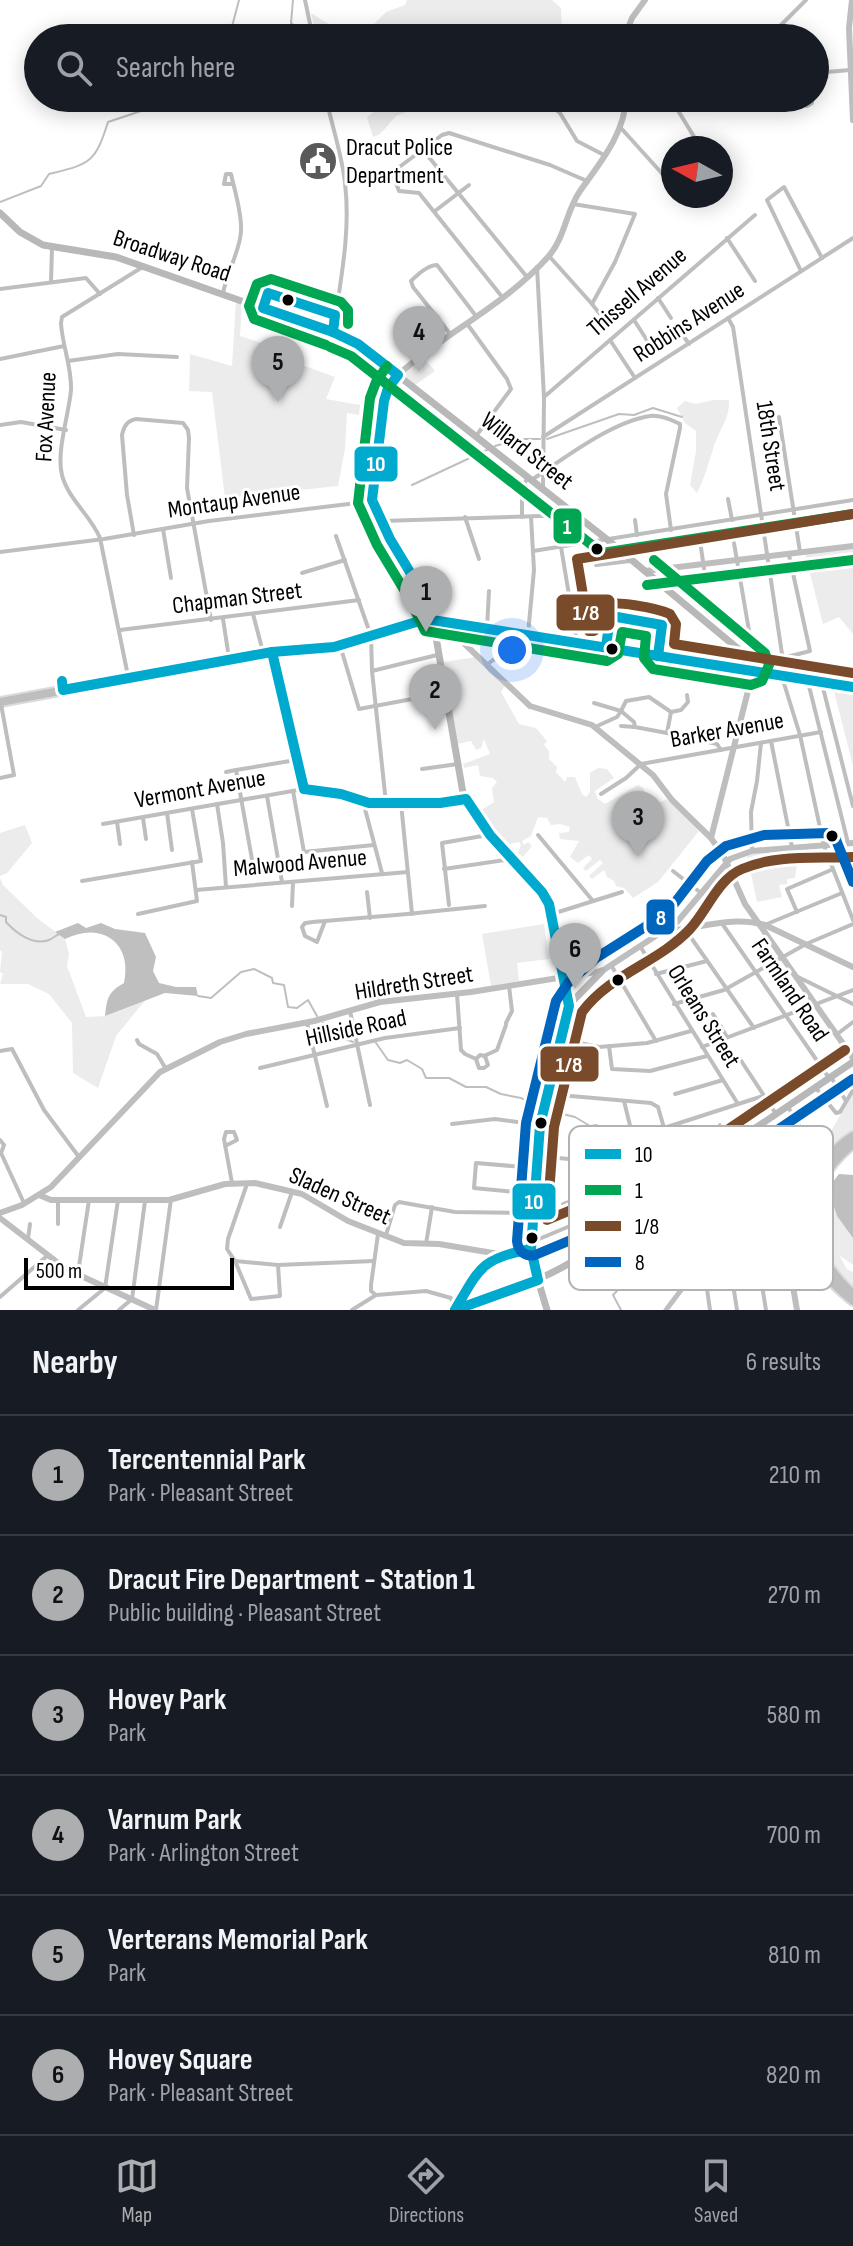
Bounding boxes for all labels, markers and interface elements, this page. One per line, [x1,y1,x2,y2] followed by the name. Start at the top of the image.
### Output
[24,24,829,112] search box
[52,46,96,90] icon: search
[116,50,235,86] text: Search here
[346,133,453,190] place label: Dracut Police Department
[661,136,733,208] north arrow
[297,140,339,182] public building icon: Dracut Police Department
[110,223,234,289] street label: Broadway Road
[581,241,693,343] street label: Thissell Avenue
[628,275,750,369] street label: Robbins Avenue
[280,292,296,308] unlabelled marker
[393,306,445,372] pin: 4
[252,336,304,402] pin: 5
[29,371,63,463] street label: Fox Avenue
[750,399,792,493] street label: 18th Street
[475,406,579,496] street label: Willard Street
[353,445,399,483] line badge: 10
[366,451,386,478] text: 10
[166,477,302,525] street label: Montaup Avenue
[552,507,583,545] line badge: 1
[563,514,572,541] text: 1
[589,541,605,557] unlabelled marker
[400,566,452,632] pin: 1
[170,576,304,620] street label: Chapman Street
[555,593,616,632] line badge: 1/8
[573,600,599,627] text: 1/8
[492,630,532,670] your location
[604,641,620,657] unlabelled marker
[409,664,461,730] pin: 2
[668,706,786,754] street label: Barker Avenue
[132,763,268,815] street label: Vermont Avenue
[612,791,664,857] pin: 3
[824,828,840,844] unlabelled marker
[232,843,368,883] street label: Malwood Avenue
[645,898,676,936] line badge: 8
[656,905,666,932] text: 8
[549,923,601,989] pin: 6
[745,933,835,1047] street label: Farmland Road
[353,959,475,1007] street label: Hildreth Street
[661,959,747,1073] street label: Orleans Street
[610,972,626,988] unlabelled marker
[303,1003,409,1053] street label: Hillside Road
[539,1045,600,1083] line badge: 1/8
[556,1052,582,1079] text: 1/8
[533,1115,549,1131] unlabelled marker
[569,1126,833,1290] legend
[635,1142,653,1169] text: 10
[285,1161,395,1231] street label: Sladen Street
[635,1178,643,1205] text: 1
[511,1182,557,1221] line badge: 10
[524,1189,544,1216] text: 10
[635,1214,659,1241] text: 1/8
[524,1230,540,1246] unlabelled marker
[635,1250,645,1277] text: 8
[24,1254,234,1290] scale bar
[36,1258,82,1285] text: 500 m
[32,1342,118,1383] text: Nearby
[746,1347,821,1378] text: 6 results
[108,1442,306,1478] text: Tercentennial Park
[53,1460,63,1491] text: 1
[769,1460,821,1491] text: 210 m
[108,1478,293,1509] text: Park · Pleasant Street
[108,1562,475,1598] text: Dracut Fire Department - Station 1
[52,1580,64,1611] text: 2
[768,1580,821,1611] text: 270 m
[108,1598,381,1629] text: Public building · Pleasant Street
[108,1682,226,1718] text: Hovey Park
[52,1700,64,1731] text: 3
[767,1700,821,1731] text: 580 m
[108,1718,146,1749] text: Park
[108,1802,242,1838] text: Varnum Park
[52,1820,64,1851] text: 4
[767,1820,821,1851] text: 700 m
[108,1838,299,1869] text: Park · Arlington Street
[108,1922,368,1958] text: Verterans Memorial Park
[52,1940,64,1971] text: 5
[768,1940,821,1971] text: 810 m
[108,1958,146,1989] text: Park
[108,2042,253,2078] text: Hovey Square
[52,2060,64,2091] text: 6
[766,2060,821,2091] text: 820 m
[108,2078,293,2109] text: Park · Pleasant Street
[115,2154,159,2229] tab: Map
[389,2154,464,2229] tab: Directions
[694,2154,738,2229] tab: Saved

